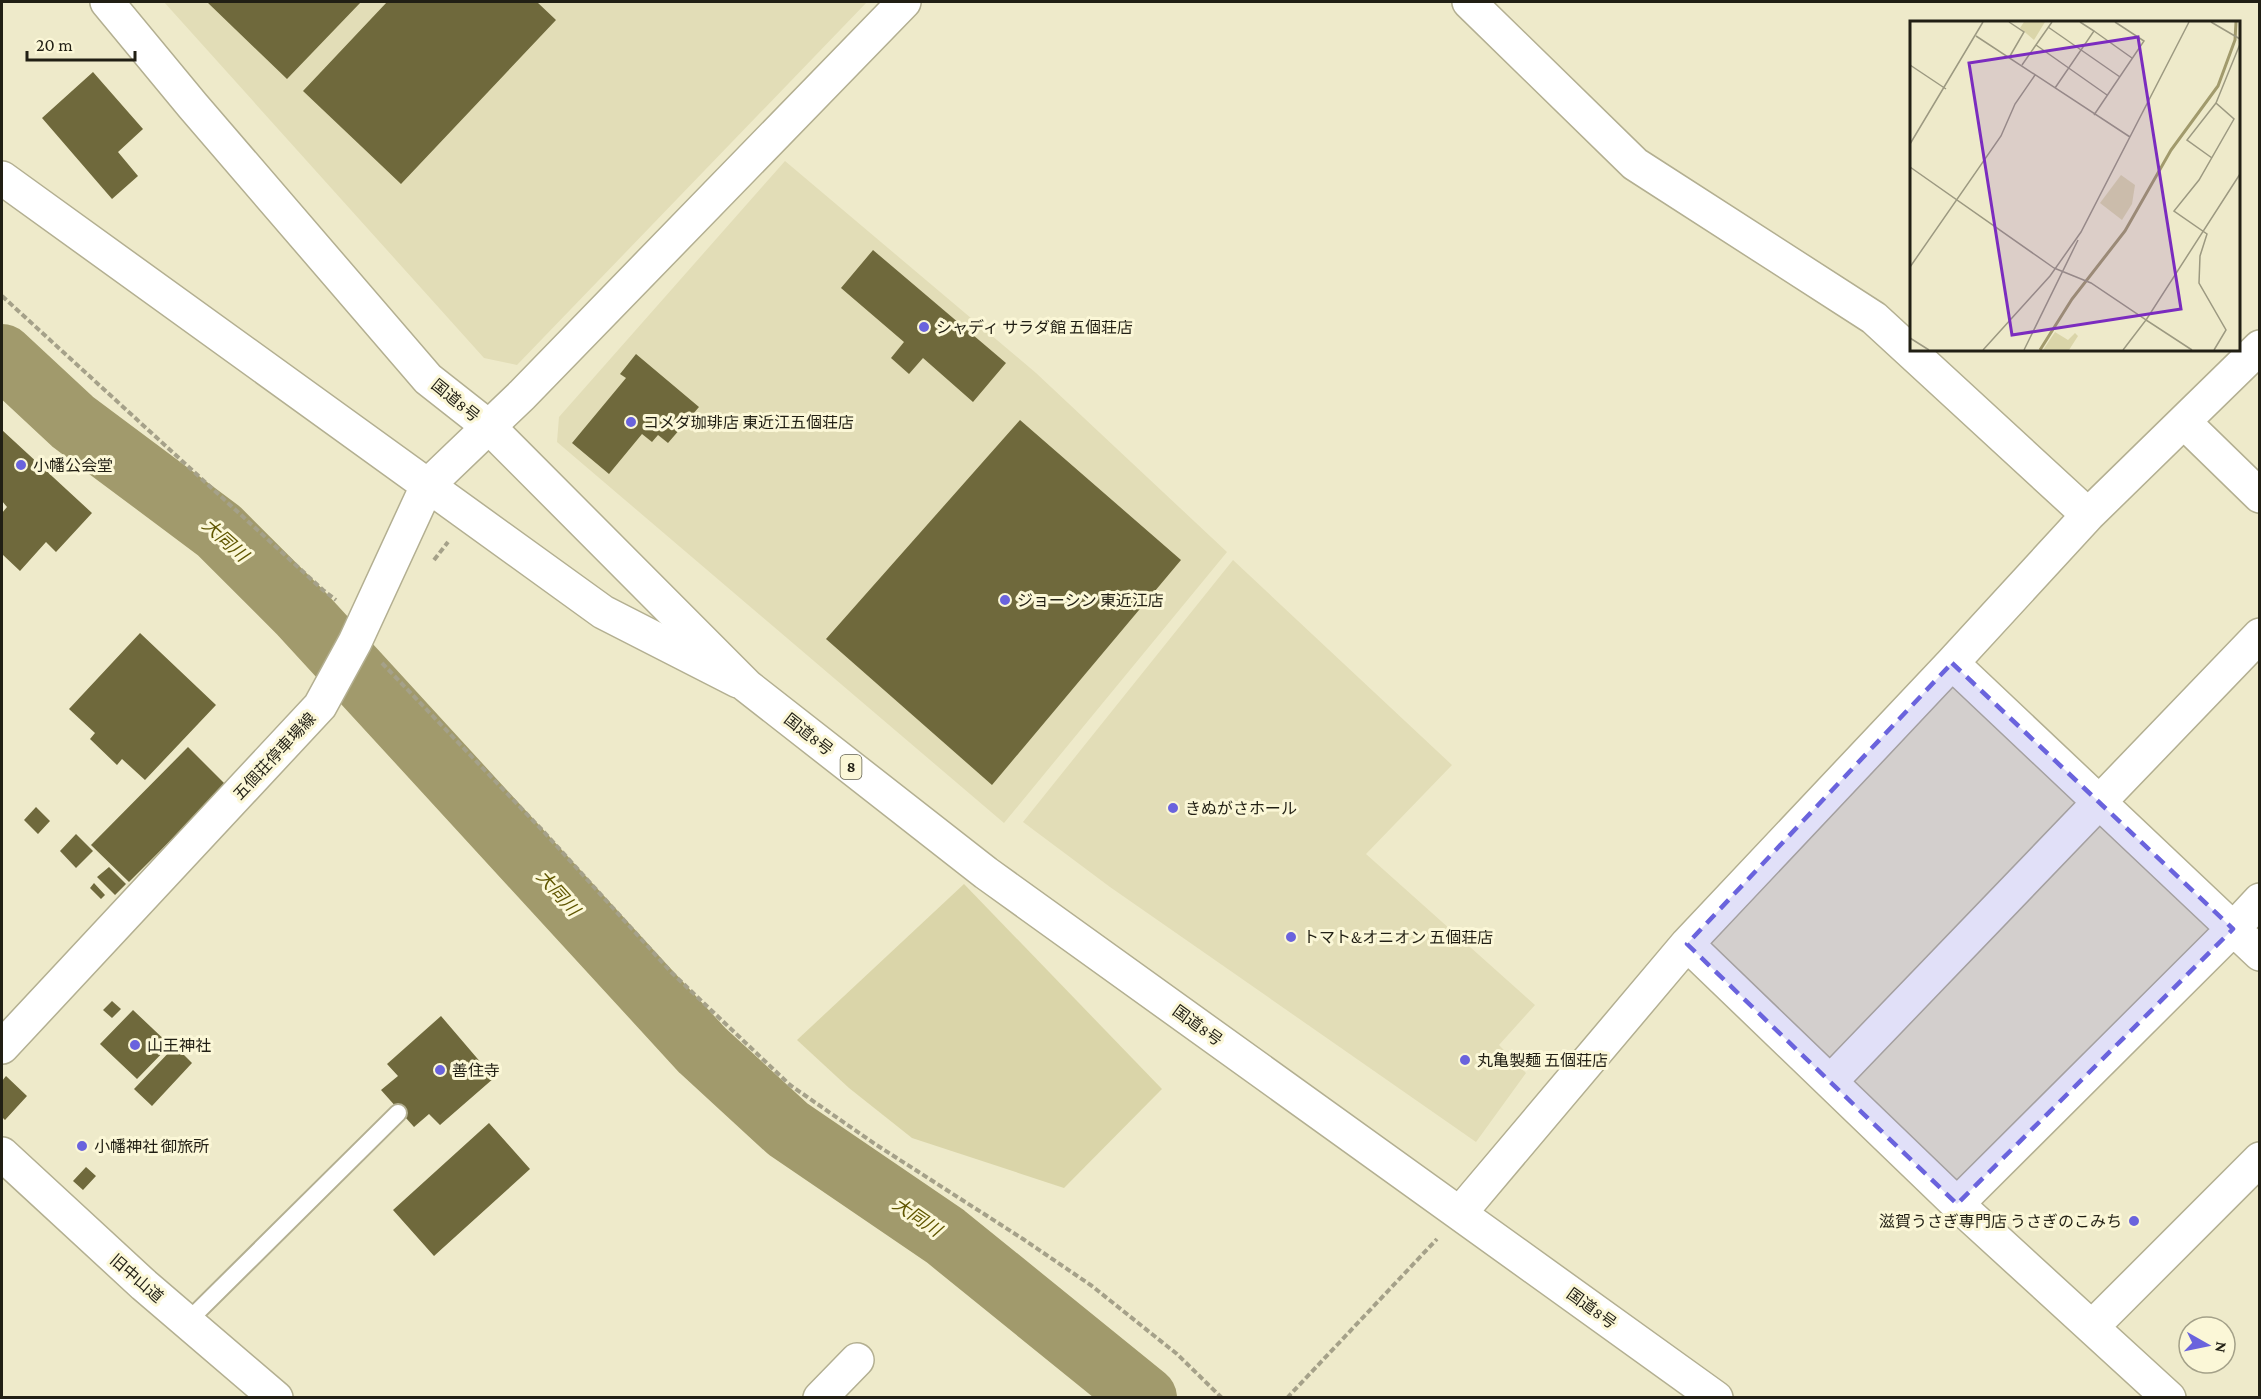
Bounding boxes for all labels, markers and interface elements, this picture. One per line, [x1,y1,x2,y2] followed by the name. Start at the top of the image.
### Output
[1910,21,2240,351] inset map
[27,24,135,62] scale bar
[36,35,73,55] text: 20 m
[936,319,1133,336] place label: シャディ サラダ館 五個荘店
[917,320,931,334] marker: シャディ サラダ館 五個荘店
[428,376,483,425] street label: 国道8号
[643,414,854,431] place label: コメダ珈琲店 東近江五個荘店
[624,415,638,429] marker: コメダ珈琲店 東近江五個荘店
[33,457,113,474] place label: 小幡公会堂
[14,458,28,472] marker: 小幡公会堂
[198,515,253,567] water label: 大同川
[1017,592,1164,609] place label: ジョーシン 東近江店
[998,593,1012,607] marker: ジョーシン 東近江店
[230,710,319,803] street label: 五個荘停車場線
[781,710,836,759] street label: 国道8号
[840,755,862,779] road number: 8
[1185,800,1297,817] place label: きぬがさホール
[1166,801,1180,815] marker: きぬがさホール
[533,866,585,921] water label: 大同川
[1303,929,1493,946] place label: トマト&オニオン 五個荘店
[1284,930,1298,944] marker: トマト&オニオン 五個荘店
[1170,1002,1226,1049] street label: 国道8号
[147,1037,211,1054] place label: 山王神社
[128,1038,142,1052] marker: 山王神社
[1477,1052,1608,1069] place label: 丸亀製麺 五個荘店
[1458,1053,1472,1067] marker: 丸亀製麺 五個荘店
[452,1062,500,1079] place label: 善住寺
[433,1063,447,1077] marker: 善住寺
[94,1138,209,1155] place label: 小幡神社 御旅所
[75,1139,89,1153] marker: 小幡神社 御旅所
[889,1194,947,1242] water label: 大同川
[1879,1213,2122,1230] place label: 滋賀うさぎ専門店 うさぎのこみち
[2127,1214,2141,1228] marker: 滋賀うさぎ専門店 うさぎのこみち
[107,1251,166,1306] street label: 旧中山道
[1564,1285,1620,1332] street label: 国道8号
[2177,1315,2237,1375] north arrow
[2212,1341,2231,1354] text: N

